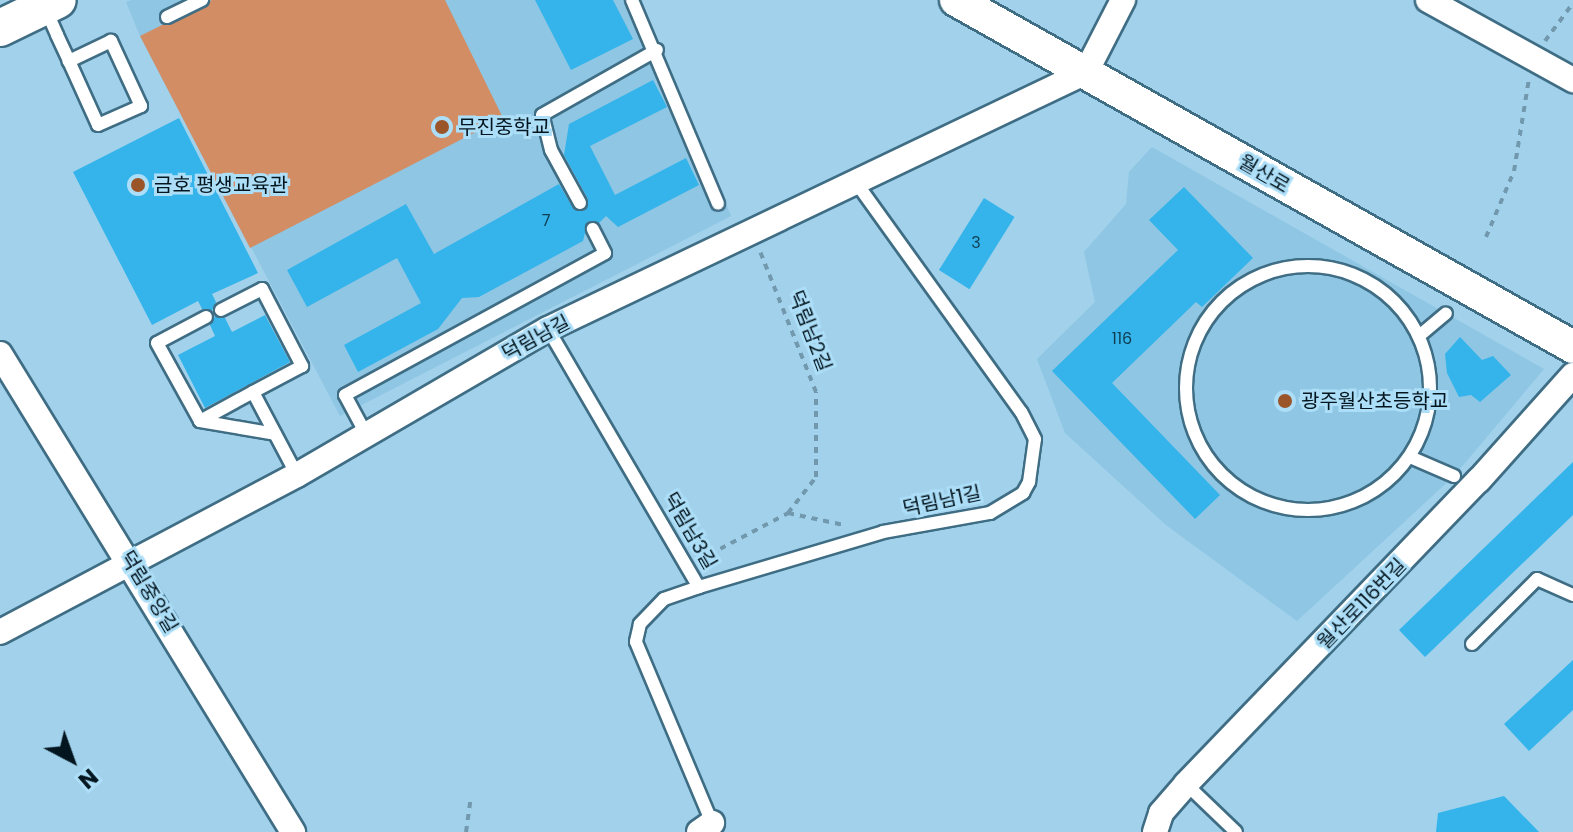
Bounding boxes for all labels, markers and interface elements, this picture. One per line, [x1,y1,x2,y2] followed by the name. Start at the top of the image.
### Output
[458,115,550,139] place label: 무진중학교
[433,118,451,136] marker: 무진중학교
[1234,150,1294,198] street label: 월산로
[154,173,288,197] place label: 금호 평생교육관
[129,176,147,194] marker: 금호 평생교육관
[542,211,550,231] house number: 7
[971,233,981,253] house number: 3
[784,287,836,375] street label: 덕림남2길
[498,310,574,366] street label: 덕림남길
[1112,329,1132,349] house number: 116
[1301,389,1448,413] place label: 광주월산초등학교
[1276,392,1294,410] marker: 광주월산초등학교
[900,481,984,521] street label: 덕림남1길
[658,488,722,574] street label: 덕림남3길
[115,546,183,638] street label: 덕림중앙길
[1313,553,1411,655] street label: 월산로116번길
[32,720,112,800] north arrow
[72,761,104,796] text: N

